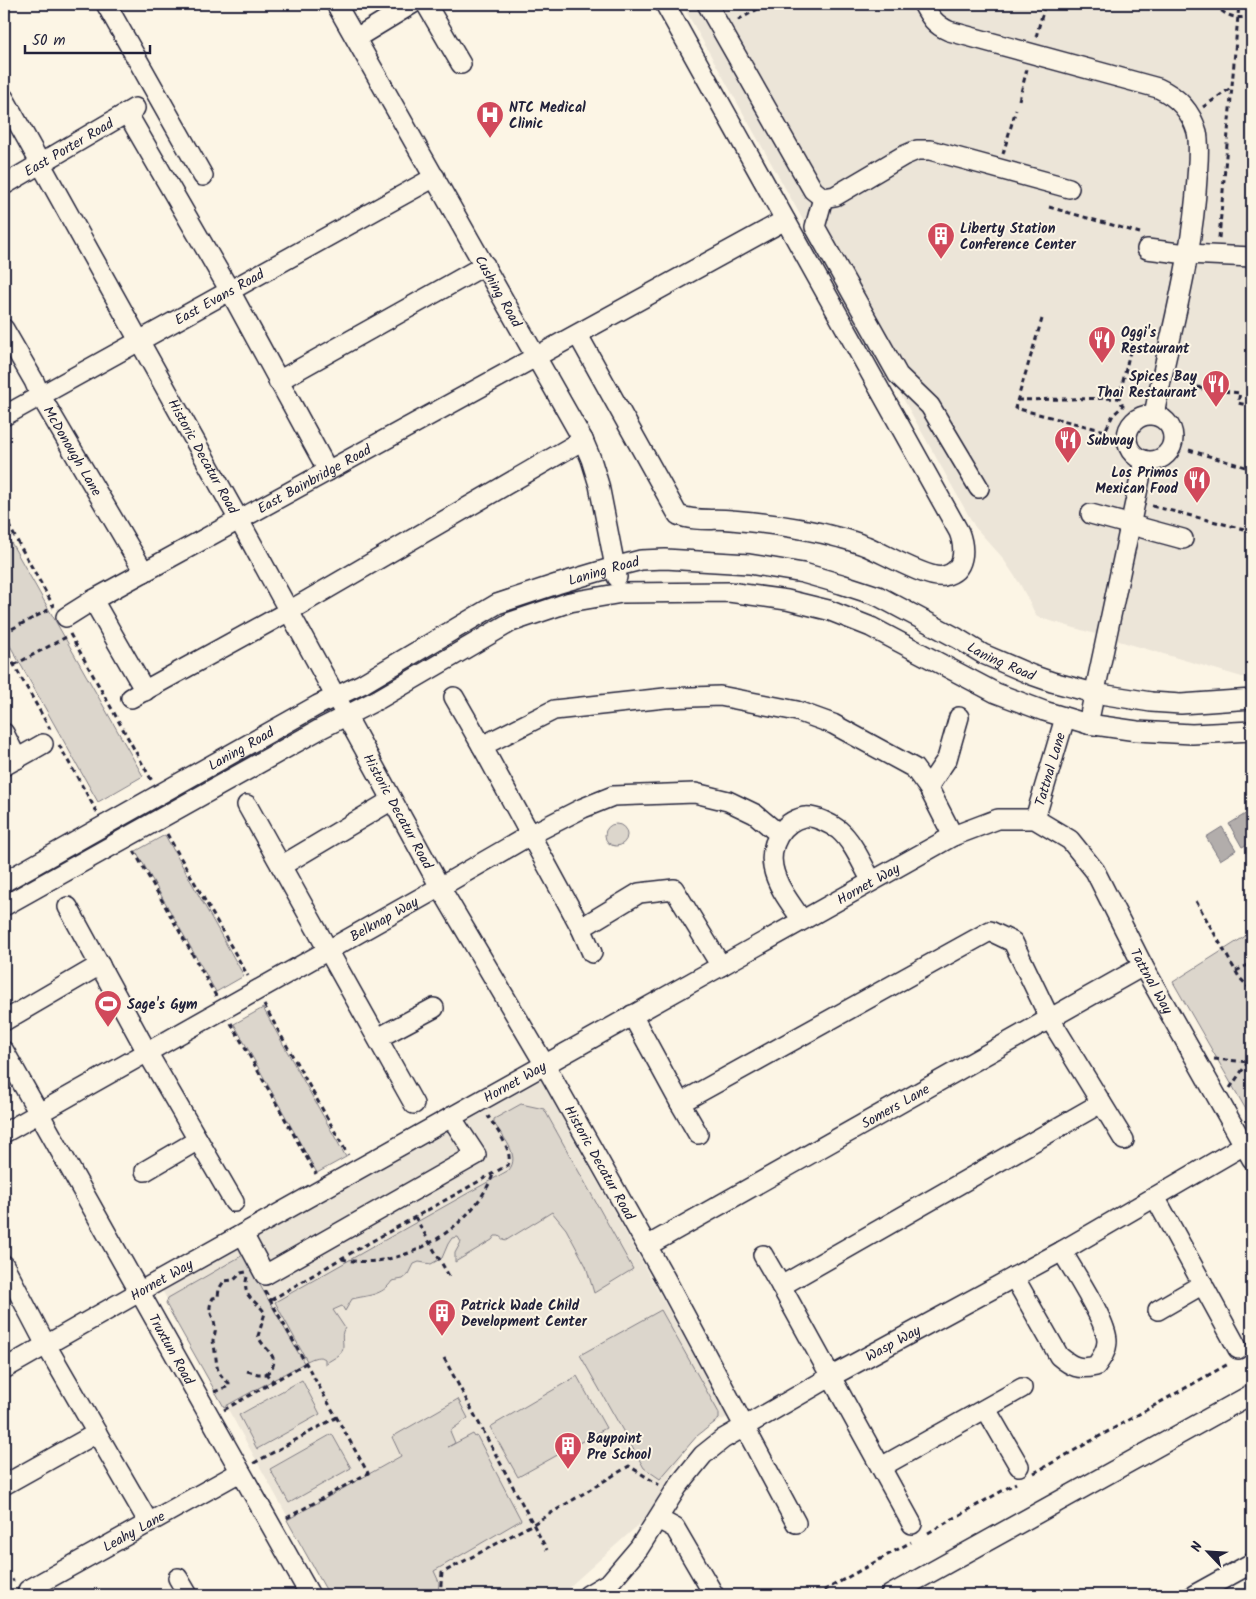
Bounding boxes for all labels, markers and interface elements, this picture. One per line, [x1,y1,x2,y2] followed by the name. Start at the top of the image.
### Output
[25,22,150,54] scale bar
[32,29,66,53] text: 50 m
[509,97,586,135] place label: NTC Medical Clinic
[475,100,505,139] hospital icon: NTC Medical Clinic
[20,112,119,183] street label: East Porter Road
[960,218,1077,256] place label: Liberty Station Conference Center
[926,221,956,260] building icon: Liberty Station Conference Center
[469,251,528,333] street label: Cushing Road
[171,263,269,331] street label: East Evans Road
[1121,322,1190,360] place label: Oggi's Restaurant
[1087,325,1117,364] restaurant icon: Oggi's Restaurant
[1097,366,1198,404] place label: Spices Bay Thai Restaurant
[1201,369,1231,408] restaurant icon: Spices Bay Thai Restaurant
[162,395,244,519] street label: Historic Decatur Road
[37,402,107,501] street label: McDonough Lane
[1053,425,1083,464] restaurant icon: Subway
[1087,430,1135,452] place label: Subway
[253,439,376,520] street label: East Bainbridge Road
[1095,462,1178,500] place label: Los Primos Mexican Food
[1182,465,1212,504] restaurant icon: Los Primos Mexican Food
[566,551,643,592] street label: Laning Road
[963,637,1040,688] street label: Laning Road
[204,721,279,777] street label: Laning Road
[1029,729,1072,809] street label: Tattnal Lane
[357,750,439,874] street label: Historic Decatur Road
[833,858,904,911] street label: Hornet Way
[346,891,423,948] street label: Belknap Way
[1124,945,1178,1019] street label: Tattnal Way
[93,989,123,1028] sports icon: Sage's Gym
[127,994,198,1016] place label: Sage's Gym
[480,1056,551,1109] street label: Hornet Way
[857,1078,935,1135] street label: Somers Lane
[558,1101,641,1225] street label: Historic Decatur Road
[126,1254,198,1307] street label: Hornet Way
[461,1295,588,1333] place label: Patrick Wade Child Development Center
[427,1298,457,1337] building icon: Patrick Wade Child Development Center
[142,1310,200,1390] street label: Truxtun Road
[862,1320,925,1368] street label: Wasp Way
[587,1428,651,1466] place label: Baypoint Pre School
[553,1431,583,1470] building icon: Baypoint Pre School
[99,1505,170,1558] street label: Leahy Lane
[1184,1526,1234,1576] north arrow
[1185,1538,1209,1556] text: N

